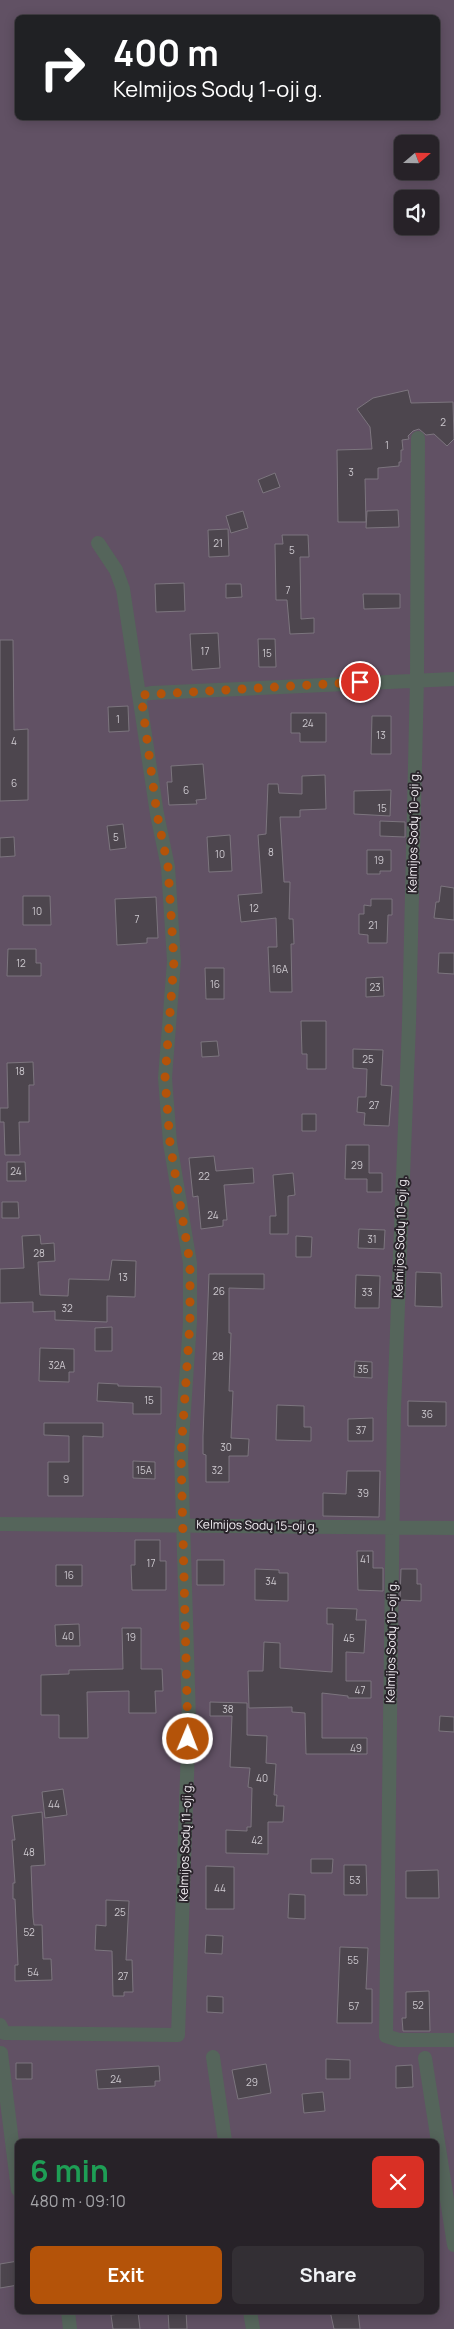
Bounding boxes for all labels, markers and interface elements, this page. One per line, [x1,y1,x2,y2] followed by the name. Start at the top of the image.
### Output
[113,29,219,77] text: 400 m
[30,35,95,100] icon: right
[113,74,323,104] text: Kelmijos Sodų 1-oji g.
[394,135,439,180] north arrow
[394,135,439,235] map controls
[394,190,439,235] button: sound
[440,415,446,429] house number: 2
[385,438,389,452] house number: 1
[348,465,354,479] house number: 3
[213,536,223,550] house number: 21
[289,543,295,557] house number: 5
[285,583,291,597] house number: 7
[201,644,209,658] house number: 17
[262,646,272,660] house number: 15
[339,661,381,703] pin
[346,668,374,696] icon: arrive
[116,712,120,726] house number: 1
[302,716,314,730] house number: 24
[376,728,386,742] house number: 13
[11,734,17,748] house number: 4
[403,771,423,893] street label: Kelmijos Sodų 10-oji g.
[11,776,17,790] house number: 6
[183,783,189,797] house number: 6
[377,801,387,815] house number: 15
[113,830,119,844] house number: 5
[268,845,274,859] house number: 8
[215,847,225,861] house number: 10
[374,853,384,867] house number: 19
[249,901,259,915] house number: 12
[32,904,42,918] house number: 10
[134,912,140,926] house number: 7
[368,918,378,932] house number: 21
[16,956,26,970] house number: 12
[272,962,289,976] house number: 16A
[210,977,220,991] house number: 16
[369,980,381,994] house number: 23
[362,1052,374,1066] house number: 25
[15,1064,25,1078] house number: 18
[369,1098,379,1112] house number: 27
[351,1158,363,1172] house number: 29
[10,1164,22,1178] house number: 24
[198,1169,210,1183] house number: 22
[389,1176,411,1298] street label: Kelmijos Sodų 10-oji g.
[207,1208,219,1222] house number: 24
[367,1232,377,1246] house number: 31
[33,1246,45,1260] house number: 28
[118,1270,128,1284] house number: 13
[213,1284,225,1298] house number: 26
[361,1285,373,1299] house number: 33
[61,1301,73,1315] house number: 32
[212,1349,224,1363] house number: 28
[48,1358,66,1372] house number: 32A
[357,1362,369,1376] house number: 35
[144,1393,154,1407] house number: 15
[421,1407,433,1421] house number: 36
[356,1423,366,1437] house number: 37
[220,1440,232,1454] house number: 30
[136,1463,153,1477] house number: 15A
[211,1463,223,1477] house number: 32
[63,1472,69,1486] house number: 9
[357,1486,369,1500] house number: 39
[196,1515,318,1535] street label: Kelmijos Sodų 15-oji g.
[360,1552,370,1566] house number: 41
[147,1556,155,1570] house number: 17
[64,1568,74,1582] house number: 16
[265,1574,277,1588] house number: 34
[381,1581,401,1703] street label: Kelmijos Sodų 10-oji g.
[62,1629,74,1643] house number: 40
[126,1630,136,1644] house number: 19
[343,1631,355,1645] house number: 45
[355,1683,365,1697] house number: 47
[222,1702,234,1716] house number: 38
[161,1712,213,1764] position arrow
[350,1741,362,1755] house number: 49
[256,1771,268,1785] house number: 40
[174,1782,196,1902] street label: Kelmijos Sodų 11-oji g.
[48,1797,60,1811] house number: 44
[251,1833,263,1847] house number: 42
[23,1845,35,1859] house number: 48
[349,1873,361,1887] house number: 53
[214,1881,226,1895] house number: 44
[114,1905,126,1919] house number: 25
[23,1925,35,1939] house number: 52
[347,1953,359,1967] house number: 55
[27,1965,39,1979] house number: 54
[118,1969,128,1983] house number: 27
[412,1998,424,2012] house number: 52
[349,1999,359,2013] house number: 57
[110,2072,122,2086] house number: 24
[246,2075,258,2089] house number: 29
[30,2150,109,2191] text: 6 min
[372,2156,424,2208] button: close
[30,2190,126,2212] text: 480 m · 09:10
[30,2246,222,2304] button: Exit
[232,2246,424,2304] button: Share

